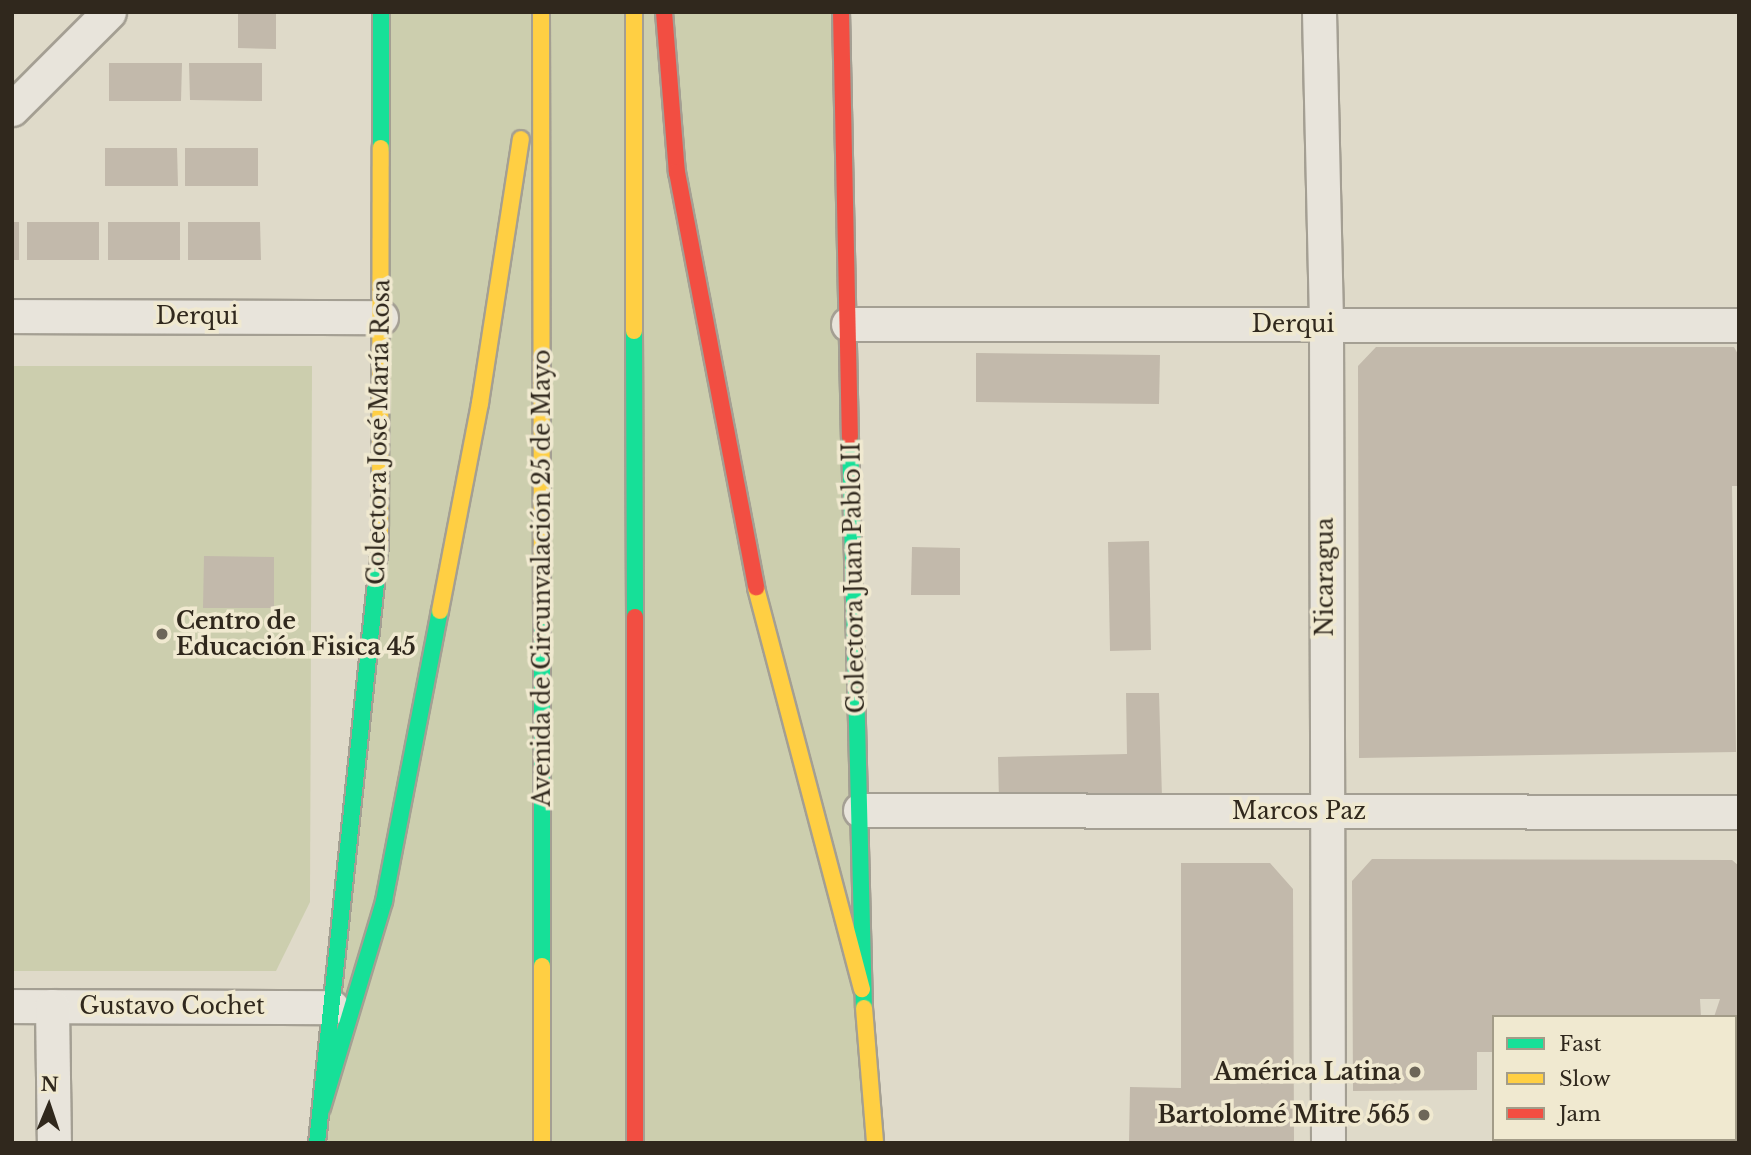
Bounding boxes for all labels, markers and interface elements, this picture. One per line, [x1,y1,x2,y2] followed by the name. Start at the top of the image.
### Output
[363,279,395,585] street label: Colectora José María Rosa
[156,302,238,330] street label: Derqui
[1252,310,1334,338] street label: Derqui
[528,349,556,807] street label: Avenida de Circunvalación 25 de Mayo
[838,442,870,714] street label: Colectora Juan Pablo II
[1311,517,1339,637] street label: Nicaragua
[176,607,416,661] place label: Centro de Educación Fisica 45
[154,626,170,642] marker: Centro de Educación Fisica 45
[1232,797,1366,825] street label: Marcos Paz
[79,992,265,1020] street label: Gustavo Cochet
[1492,1015,1737,1141] legend
[1559,1031,1601,1057] text: Fast
[1214,1058,1401,1086] place label: América Latina
[1407,1064,1423,1080] marker: América Latina
[1559,1066,1611,1092] text: Slow
[14,1071,84,1141] north arrow
[40,1073,59,1096] text: N
[1158,1101,1410,1129] place label: Bartolomé Mitre 565
[1559,1101,1601,1127] text: Jam
[1416,1107,1432,1123] marker: Bartolomé Mitre 565

